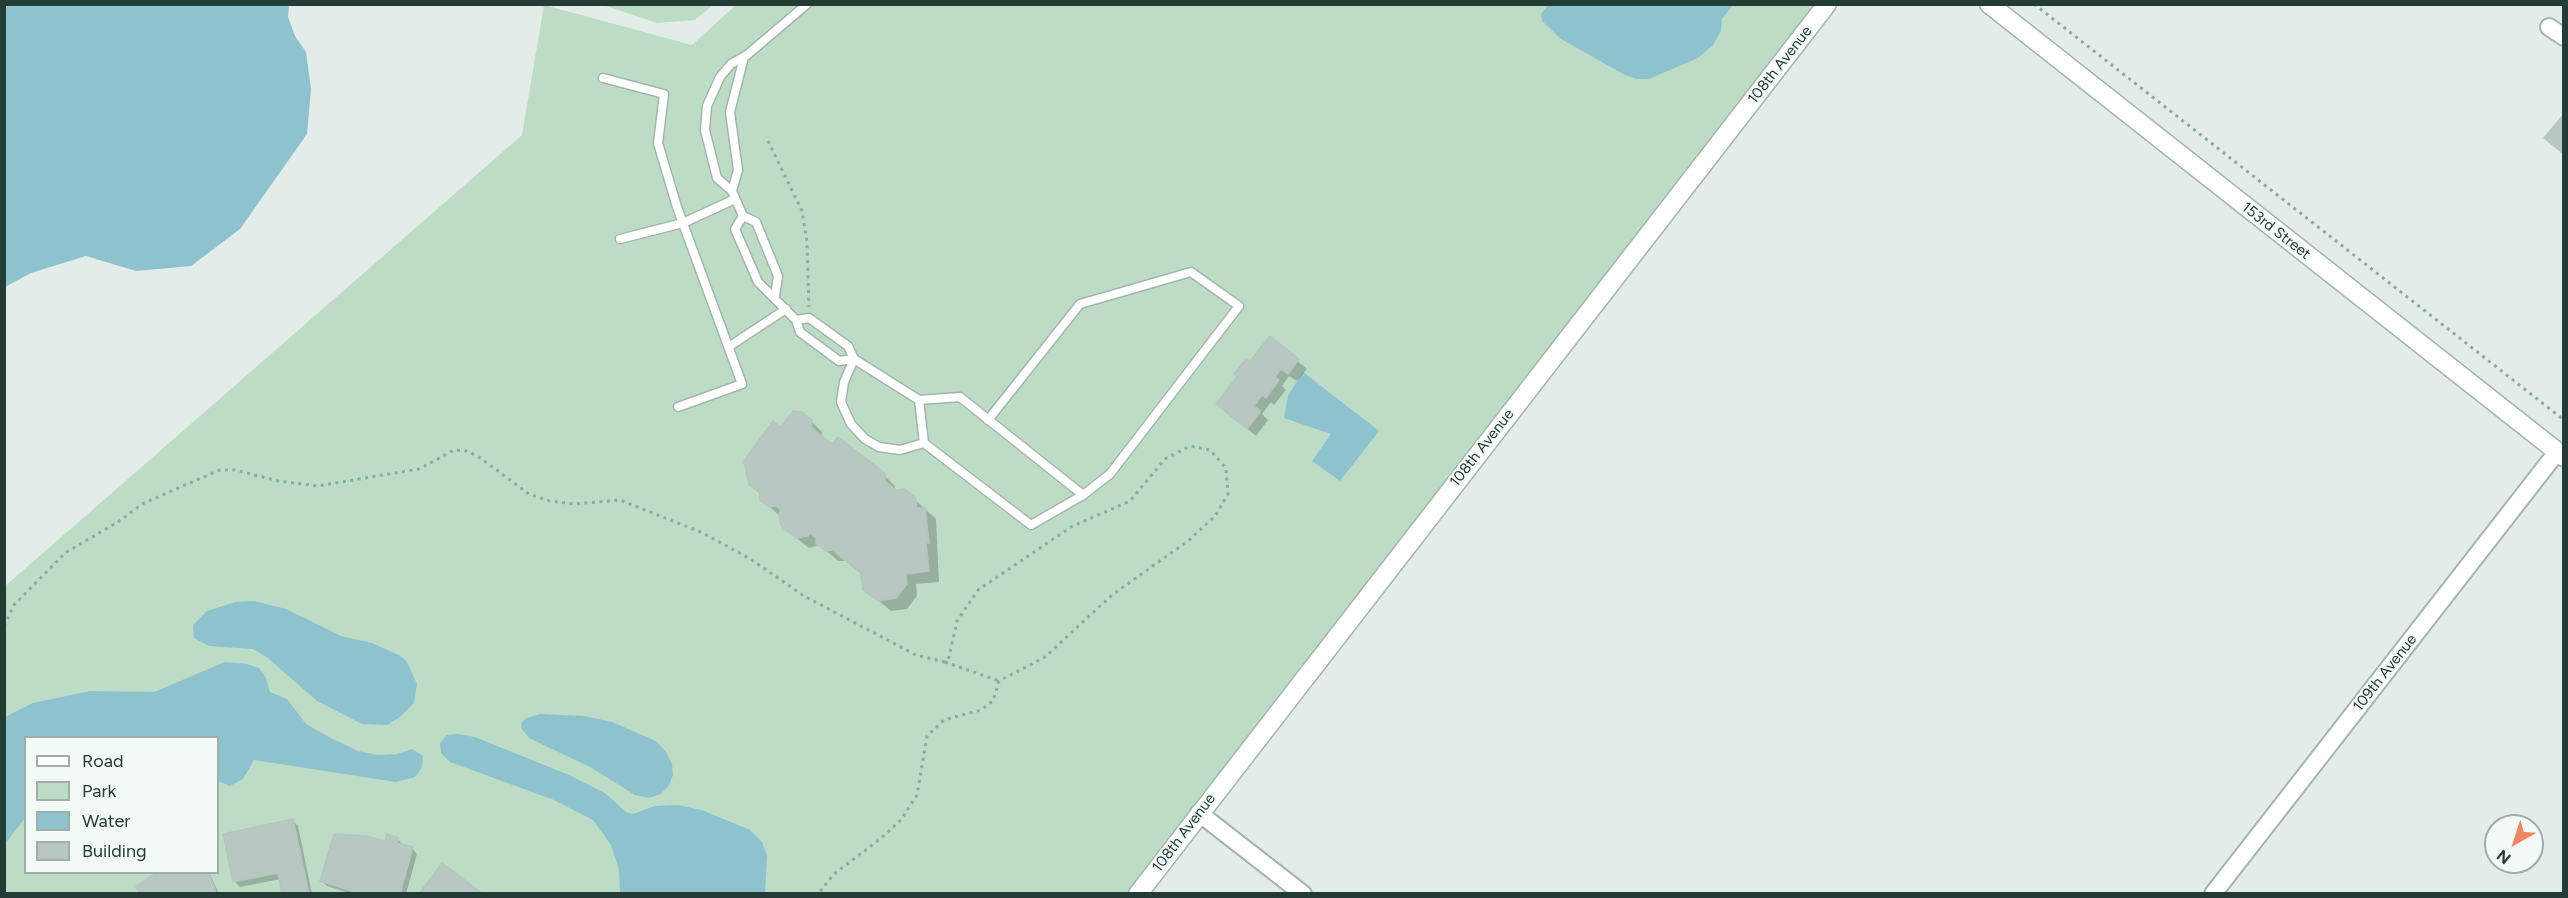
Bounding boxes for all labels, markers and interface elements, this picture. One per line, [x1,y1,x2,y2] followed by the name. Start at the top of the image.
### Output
[1744,23,1816,107] street label: 108th Avenue
[2238,198,2314,264] street label: 153rd Street
[1446,406,1518,490] street label: 108th Avenue
[2349,631,2421,715] street label: 109th Avenue
[24,736,219,874] legend
[82,750,123,772] text: Road
[82,780,116,802] text: Park
[1149,790,1219,876] street label: 108th Avenue
[82,810,130,832] text: Water
[2484,814,2544,874] north arrow
[82,840,147,862] text: Building
[2493,846,2514,868] text: N

